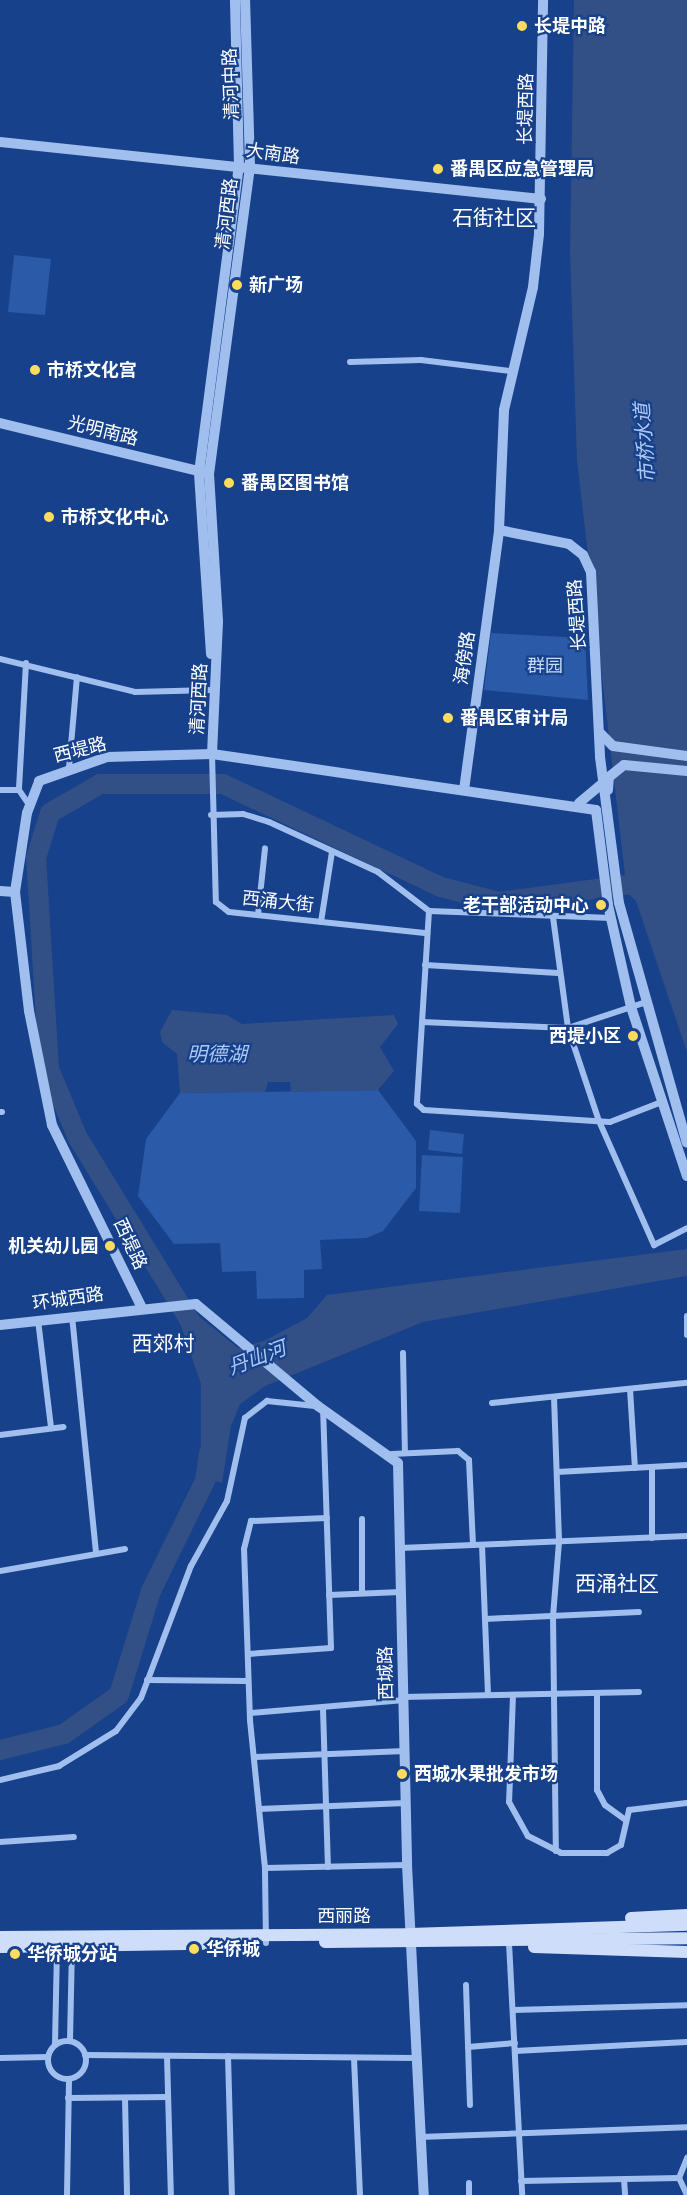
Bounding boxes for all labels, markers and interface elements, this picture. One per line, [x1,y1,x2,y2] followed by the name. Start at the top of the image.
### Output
[534,15,606,37] place label: 长堤中路
[515,19,529,33] marker: 长堤中路
[219,48,243,120] street label: 清河中路
[515,73,537,145] street label: 长堤西路
[245,140,301,168] street label: 大南路
[450,158,594,180] place label: 番禺区应急管理局
[431,162,445,176] marker: 番禺区应急管理局
[212,177,242,251] street label: 清河西路
[452,205,536,231] district label: 石街社区
[249,274,303,296] place label: 新广场
[230,278,244,292] marker: 新广场
[47,359,137,381] place label: 市桥文化宫
[28,363,42,377] marker: 市桥文化宫
[630,402,660,484] water label: 市桥水道
[65,412,141,450] street label: 光明南路
[241,472,349,494] place label: 番禺区图书馆
[222,476,236,490] marker: 番禺区图书馆
[61,506,169,528] place label: 市桥文化中心
[42,510,56,524] marker: 市桥文化中心
[564,578,590,652] street label: 长堤西路
[451,630,479,686] street label: 海傍路
[527,655,563,677] park label: 群园
[186,662,212,736] street label: 清河西路
[460,707,568,729] place label: 番禺区审计局
[441,711,455,725] marker: 番禺区审计局
[51,733,109,767] street label: 西堤路
[241,887,315,917] street label: 西涌大街
[463,894,589,916] place label: 老干部活动中心
[594,898,608,912] marker: 老干部活动中心
[549,1025,621,1047] place label: 西堤小区
[626,1029,640,1043] marker: 西堤小区
[187,1042,247,1066] water label: 明德湖
[109,1215,151,1273] street label: 西堤路
[8,1235,98,1257] place label: 机关幼儿园
[103,1239,117,1253] marker: 机关幼儿园
[31,1283,105,1315] street label: 环城西路
[132,1331,194,1357] district label: 西郊村
[225,1336,289,1380] water label: 丹山河
[575,1571,659,1597] district label: 西涌社区
[375,1646,397,1700] street label: 西城路
[414,1763,558,1785] place label: 西城水果批发市场
[395,1767,409,1781] marker: 西城水果批发市场
[317,1905,371,1927] street label: 西丽路
[206,1938,260,1960] place label: 华侨城
[187,1942,201,1956] marker: 华侨城
[27,1943,117,1965] place label: 华侨城分站
[8,1947,22,1961] marker: 华侨城分站

